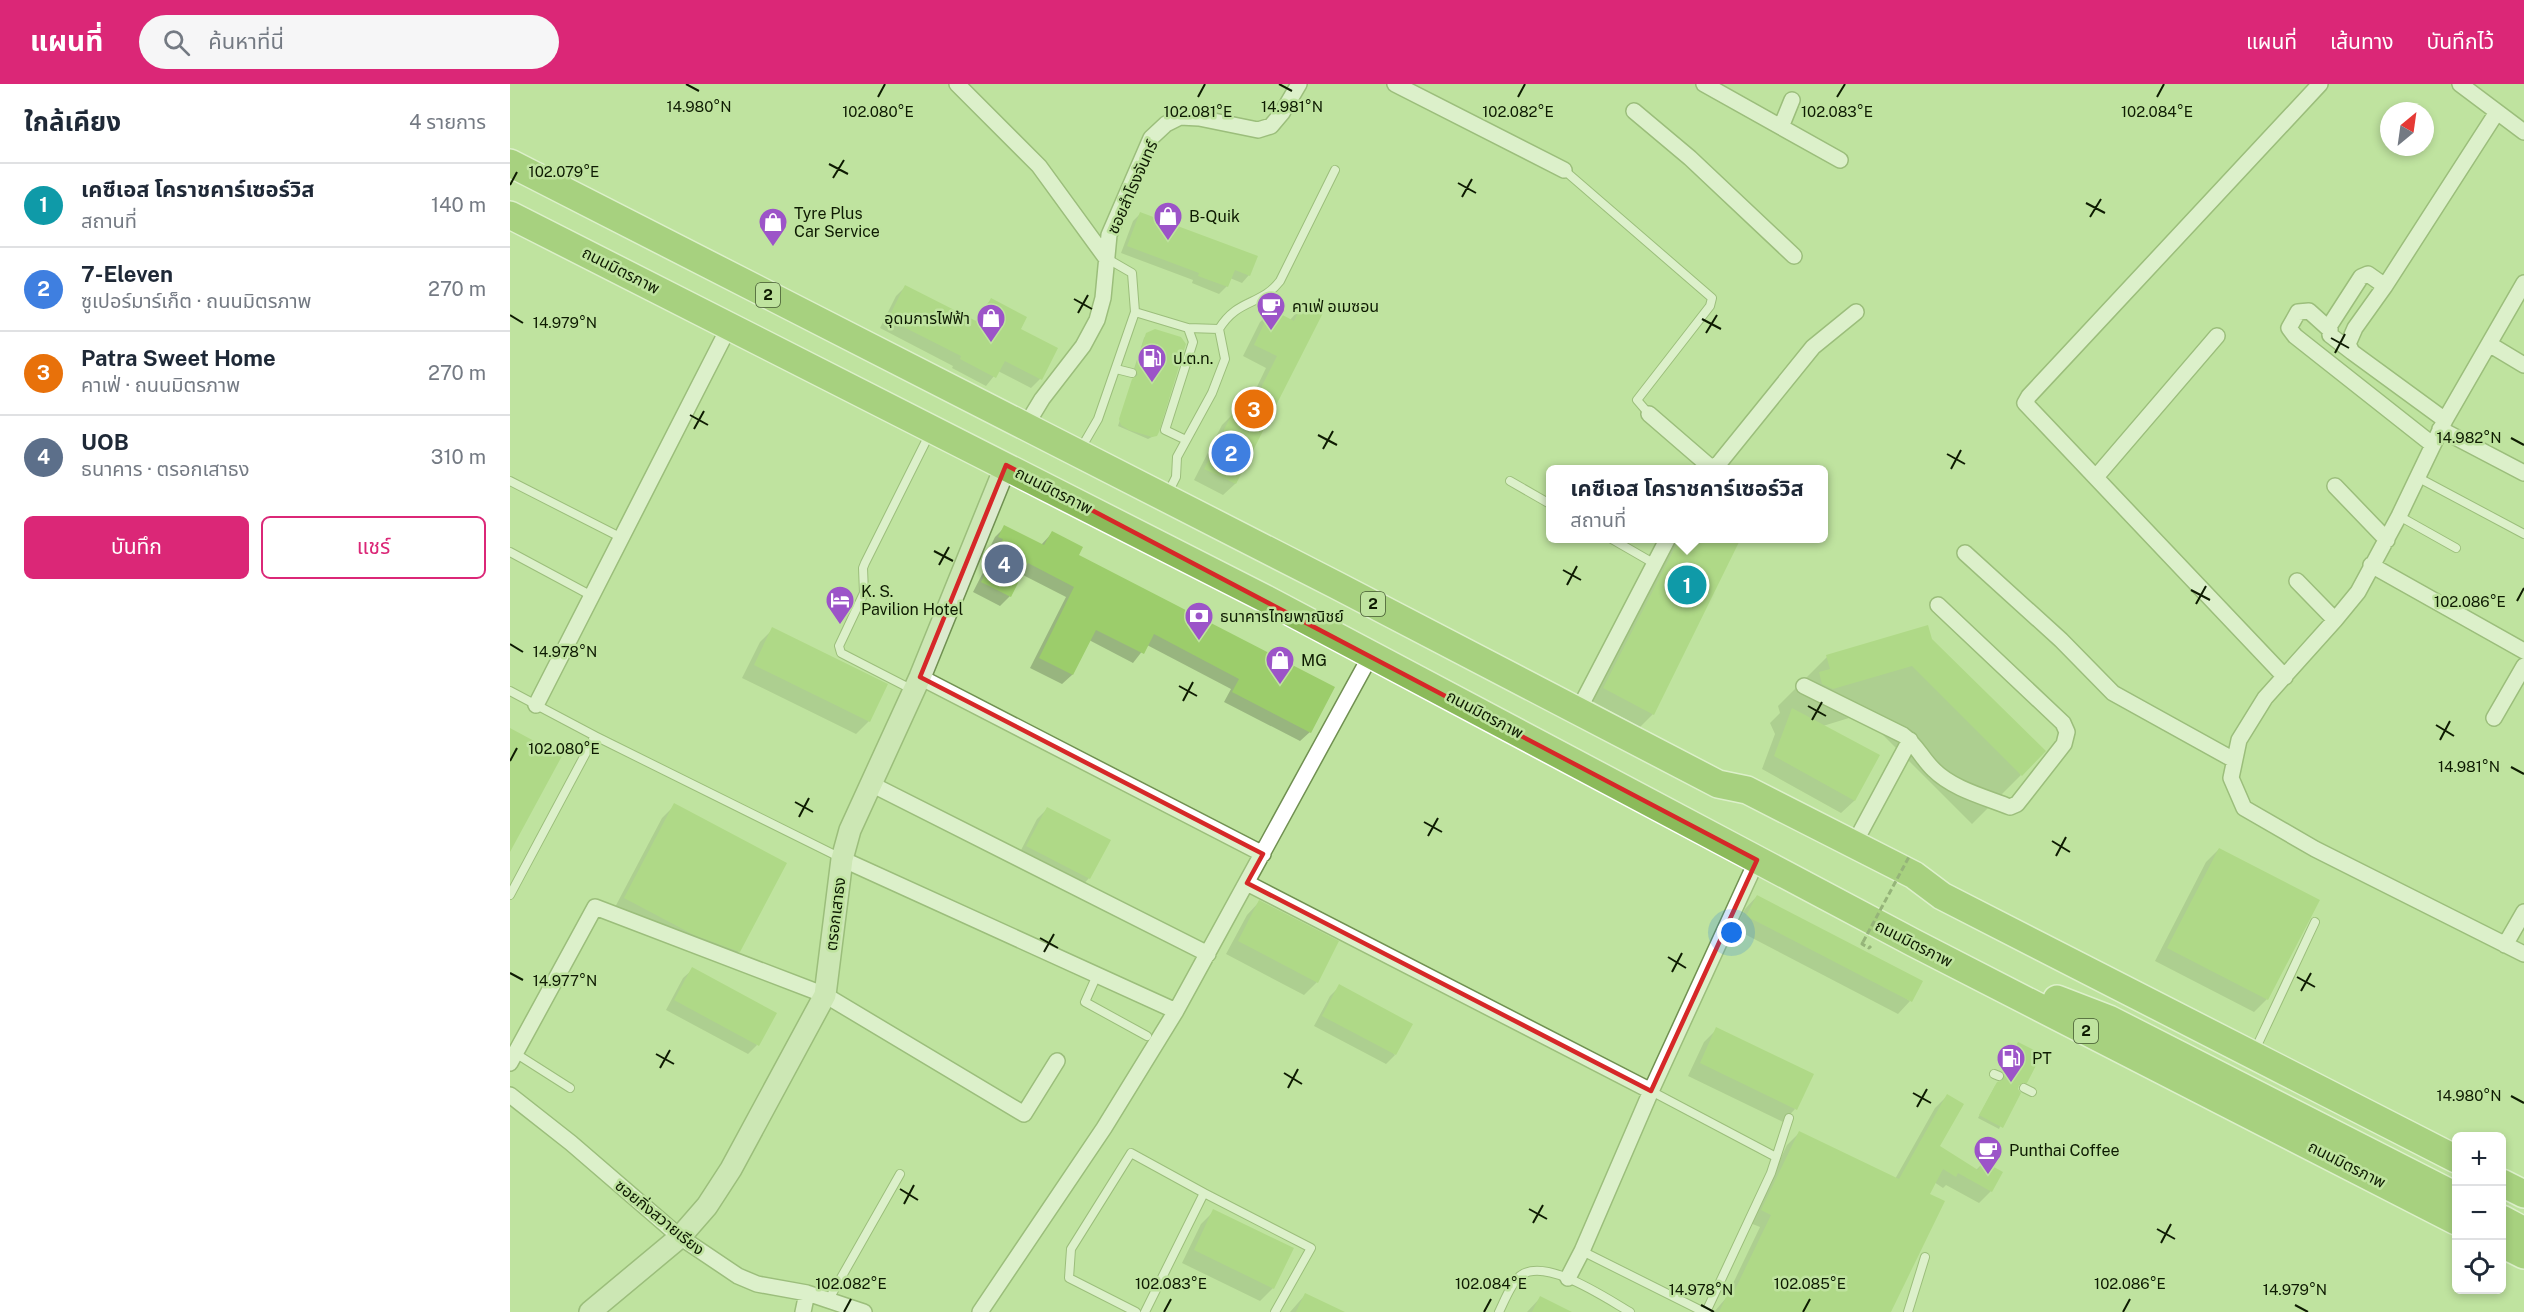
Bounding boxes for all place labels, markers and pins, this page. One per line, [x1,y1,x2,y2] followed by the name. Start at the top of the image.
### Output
[1152,200,1184,242] shop icon: B-Quik
[794,204,880,241] place label: Tyre Plus Car Service
[757,206,789,248] shop icon: Tyre Plus Car Service
[1189,207,1240,226] place label: B-Quik
[1255,290,1287,332] cafe icon: คาเฟ่ อเมซอน
[1292,297,1379,316] place label: คาเฟ่ อเมซอน
[975,302,1007,344] shop icon: อุดมการไฟฟ้า
[884,309,970,328] place label: อุดมการไฟฟ้า
[1136,342,1168,384] fuel station icon: ป.ต.ท.
[1173,349,1213,368] place label: ป.ต.ท.
[1234,386,1274,432] pin: 3
[1212,430,1250,476] pin: 2
[984,542,1024,586] pin: 4
[1668,562,1706,608] pin: 1
[861,582,964,619] place label: K. S. Pavilion Hotel
[824,584,856,626] hotel icon: K. S. Pavilion Hotel
[1183,600,1215,642] bank icon: ธนาคารไทยพาณิชย์
[1220,607,1344,626] place label: ธนาคารไทยพาณิชย์
[1264,644,1296,686] shop icon: MG
[1301,651,1327,670] place label: MG
[1995,1042,2027,1084] fuel station icon: PT
[2032,1049,2052,1068] place label: PT
[1972,1134,2004,1176] cafe icon: Punthai Coffee
[2009,1141,2120,1160] place label: Punthai Coffee

